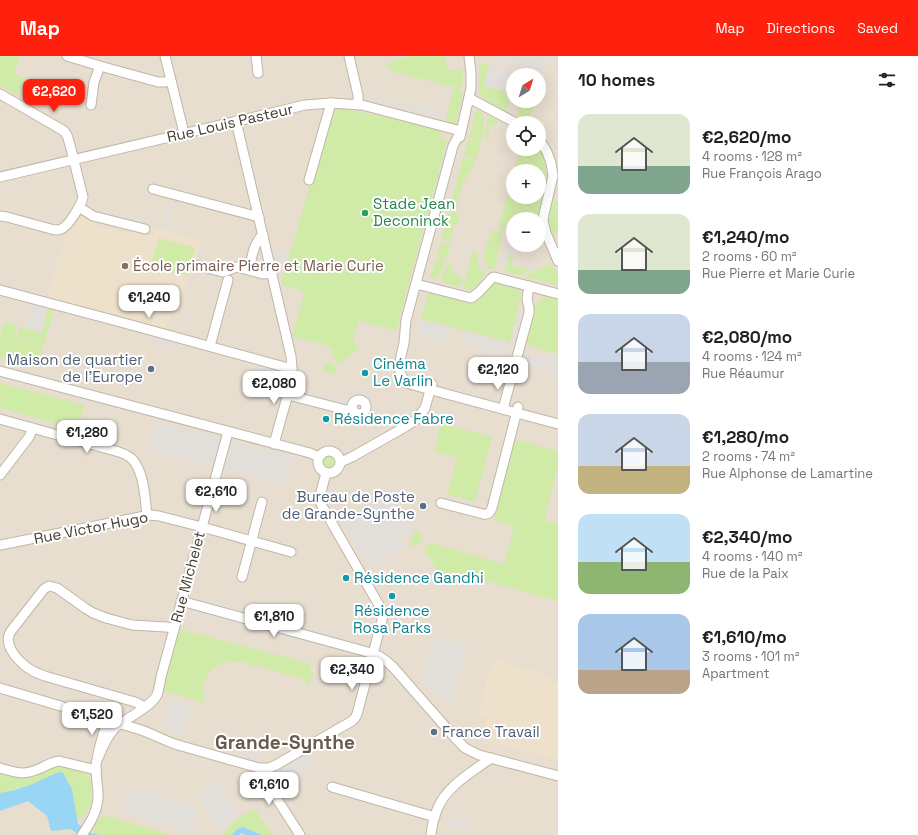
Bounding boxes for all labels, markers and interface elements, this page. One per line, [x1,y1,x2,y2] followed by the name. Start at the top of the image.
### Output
[20,16,60,41] text: Map
[715,19,745,37] text: Map
[767,19,835,37] text: Directions
[857,19,898,37] text: Saved
[506,68,546,108] north arrow
[506,68,546,252] map controls
[578,69,655,91] text: 10 homes
[876,69,898,91] icon: filters
[21,79,87,113] pin: €2,620
[32,83,76,100] text: €2,620
[165,99,295,146] street label: Rue Louis Pasteur
[506,116,546,156] button: locate
[702,126,792,148] text: €2,620/mo
[610,130,658,178] icon: home
[702,148,802,165] text: 4 rooms · 128 m²
[506,164,546,204] button: +
[702,165,822,182] text: Rue François Arago
[373,194,455,230] place label: Stade Jean Deconinck
[360,208,370,218] marker: Stade Jean Deconinck
[506,212,546,252] button: −
[702,226,789,248] text: €1,240/mo
[610,230,658,278] icon: home
[702,248,797,265] text: 2 rooms · 60 m²
[133,256,384,275] place label: École primaire Pierre et Marie Curie
[120,261,130,271] marker: École primaire Pierre et Marie Curie
[702,265,855,282] text: Rue Pierre et Marie Curie
[116,285,182,319] pin: €1,240
[128,289,170,306] text: €1,240
[702,326,792,348] text: €2,080/mo
[610,330,658,378] icon: home
[702,348,802,365] text: 4 rooms · 124 m²
[7,350,143,386] place label: Maison de quartier de l'Europe
[373,354,433,390] place label: Cinéma Le Varlin
[465,357,531,391] pin: €2,120
[477,361,519,378] text: €2,120
[146,364,156,374] marker: Maison de quartier de l'Europe
[702,365,784,382] text: Rue Réaumur
[360,368,370,378] marker: Cinéma Le Varlin
[241,371,307,405] pin: €2,080
[252,375,296,392] text: €2,080
[334,409,454,428] place label: Résidence Fabre
[321,414,331,424] marker: Résidence Fabre
[54,420,120,454] pin: €1,280
[66,424,108,441] text: €1,280
[702,426,789,448] text: €1,280/mo
[610,430,658,478] icon: home
[702,448,795,465] text: 2 rooms · 74 m²
[702,465,873,482] text: Rue Alphonse de Lamartine
[183,479,249,513] pin: €2,610
[195,483,237,500] text: €2,610
[282,487,415,523] place label: Bureau de Poste de Grande-Synthe
[418,501,428,511] marker: Bureau de Poste de Grande-Synthe
[32,507,150,548] street label: Rue Victor Hugo
[702,526,792,548] text: €2,340/mo
[166,529,209,625] street label: Rue Michelet
[610,530,658,578] icon: home
[702,548,803,565] text: 4 rooms · 140 m²
[702,565,789,582] text: Rue de la Paix
[354,568,484,587] place label: Résidence Gandhi
[341,573,351,583] marker: Résidence Gandhi
[387,591,397,601] marker: Résidence Rosa Parks
[353,601,431,637] place label: Résidence Rosa Parks
[241,604,307,638] pin: €1,810
[254,608,294,625] text: €1,810
[702,626,787,648] text: €1,610/mo
[610,630,658,678] icon: home
[702,648,800,665] text: 3 rooms · 101 m²
[319,657,385,691] pin: €2,340
[330,661,374,678] text: €2,340
[702,665,770,682] text: Apartment
[59,702,125,736] pin: €1,520
[71,706,113,723] text: €1,520
[442,722,540,741] place label: France Travail
[429,727,439,737] marker: France Travail
[215,730,355,755] district label: Grande-Synthe
[236,772,302,806] pin: €1,610
[249,776,289,793] text: €1,610

